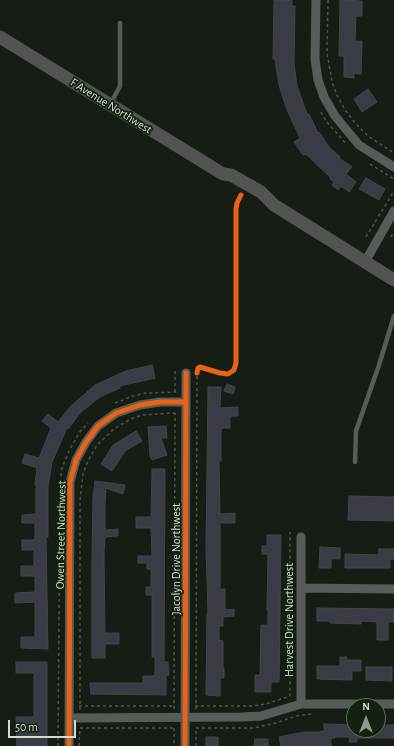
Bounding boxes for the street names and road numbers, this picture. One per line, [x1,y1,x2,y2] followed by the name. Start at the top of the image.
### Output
[68,75,154,137] street label: F Avenue Northwest
[53,481,69,589] street label: Owen Street Northwest
[169,503,183,615] street label: Jacolyn Drive Northwest
[282,563,296,677] street label: Harvest Drive Northwest

